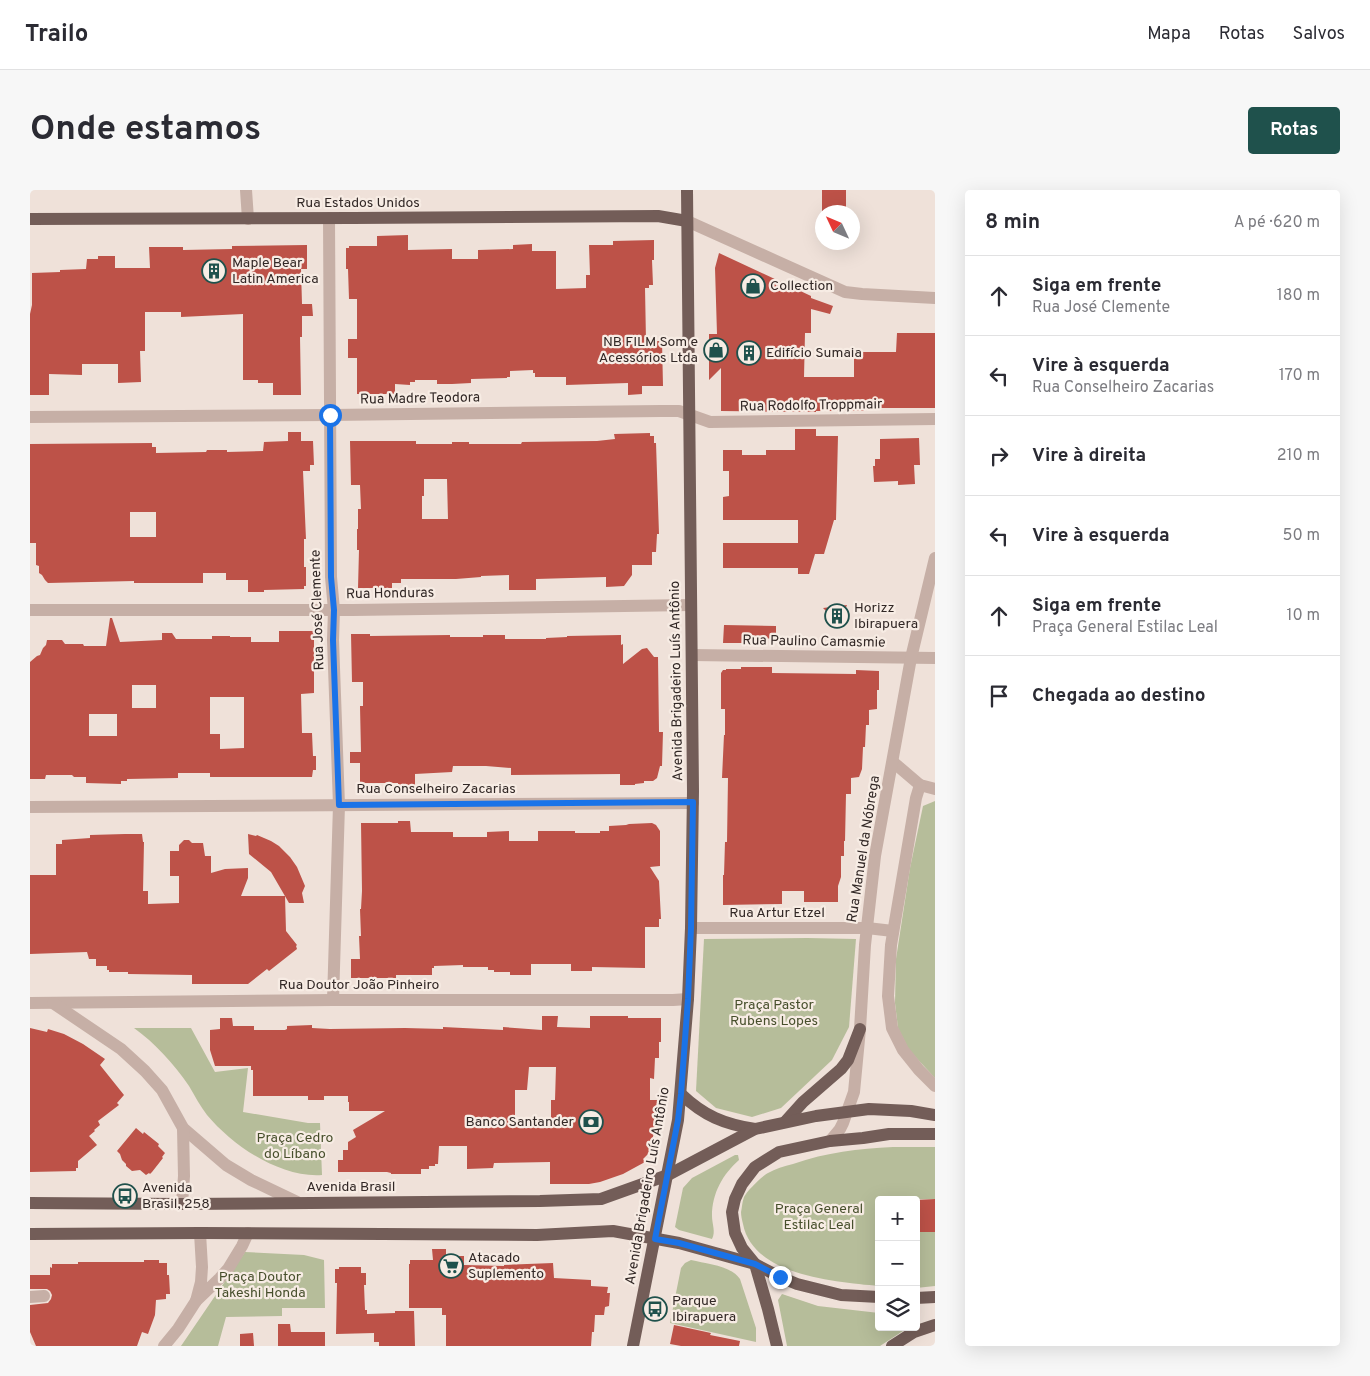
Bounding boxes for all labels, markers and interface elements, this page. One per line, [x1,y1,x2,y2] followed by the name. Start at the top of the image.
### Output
[25,20,88,50] text: Trailo
[1147,23,1191,46] text: Mapa
[1219,23,1265,46] text: Rotas
[1293,23,1345,46] text: Salvos
[1248,107,1340,154] button: Rotas
[30,108,261,152] text: Onde estamos
[296,195,420,212] street label: Rua Estados Unidos
[815,205,860,250] north arrow
[985,209,1040,236] text: 8 min
[1234,213,1320,233] text: A pé · 620 m
[232,255,319,288] place label: Maple Bear Latin America
[201,258,227,284] building icon: Maple Bear Latin America
[740,273,766,299] shop icon: Collection
[1032,274,1161,298] text: Siga em frente
[770,278,833,295] place label: Collection
[985,282,1013,310] icon: ahead
[1277,286,1320,306] text: 180 m
[1032,298,1170,318] text: Rua José Clemente
[599,334,698,367] place label: NB FILM Som e Acessórios Ltda
[703,337,729,363] shop icon: NB FILM Som e Acessórios Ltda
[736,340,762,366] building icon: Edifício Sumaia
[766,345,862,362] place label: Edifício Sumaia
[1032,354,1170,378] text: Vire à esquerda
[985,362,1013,390] icon: left
[1279,366,1320,386] text: 170 m
[1032,378,1214,398] text: Rua Conselheiro Zacarias
[360,389,480,409] street label: Rua Madre Teodora
[740,396,883,416] street label: Rua Rodolfo Troppmair
[319,404,342,427] route start
[985,442,1013,470] icon: right
[1032,444,1146,468] text: Vire à direita
[1277,446,1320,466] text: 210 m
[985,522,1013,550] icon: left
[1032,524,1170,548] text: Vire à esquerda
[1283,526,1320,546] text: 50 m
[307,549,329,671] street label: Rua José Clemente
[667,580,687,781] street label: Avenida Brigadeiro Luís Antônio
[346,585,434,603] street label: Rua Honduras
[1032,594,1161,618] text: Siga em frente
[854,600,918,633] place label: Horizz Ibirapuera
[985,602,1013,630] icon: ahead
[824,603,850,629] building icon: Horizz Ibirapuera
[1286,606,1320,626] text: 10 m
[1032,618,1218,638] text: Praça General Estilac Leal
[742,632,886,652] street label: Rua Paulino Camasmie
[985,682,1013,710] icon: arrive
[1032,684,1206,708] text: Chegada ao destino
[844,774,884,924] street label: Rua Manuel da Nóbrega
[356,781,516,798] street label: Rua Conselheiro Zacarias
[729,905,825,922] street label: Rua Artur Etzel
[279,977,440,994] street label: Rua Doutor João Pinheiro
[730,997,818,1030] park label: Praça Pastor Rubens Lopes
[622,1086,674,1286] street label: Avenida Brigadeiro Luís Antônio
[578,1109,604,1135] bank icon: Banco Santander
[465,1114,575,1131] place label: Banco Santander
[257,1130,334,1163] park label: Praça Cedro do Líbano
[306,1179,396,1196] street label: Avenida Brasil
[142,1180,210,1213] place label: Avenida Brasil, 258
[112,1183,138,1209] bus stop icon: Avenida Brasil, 258
[875,1196,920,1331] map controls
[875,1196,920,1241] button: +
[775,1201,863,1234] park label: Praça General Estilac Leal
[875,1241,920,1286] button: −
[468,1250,544,1283] place label: Atacado Suplemento
[438,1253,464,1279] supermarket icon: Atacado Suplemento
[769,1266,792,1289] route end
[214,1269,306,1302] park label: Praça Doutor Takeshi Honda
[875,1286,920,1331] button: layers
[672,1293,736,1326] place label: Parque Ibirapuera
[642,1296,668,1322] bus stop icon: Parque Ibirapuera

